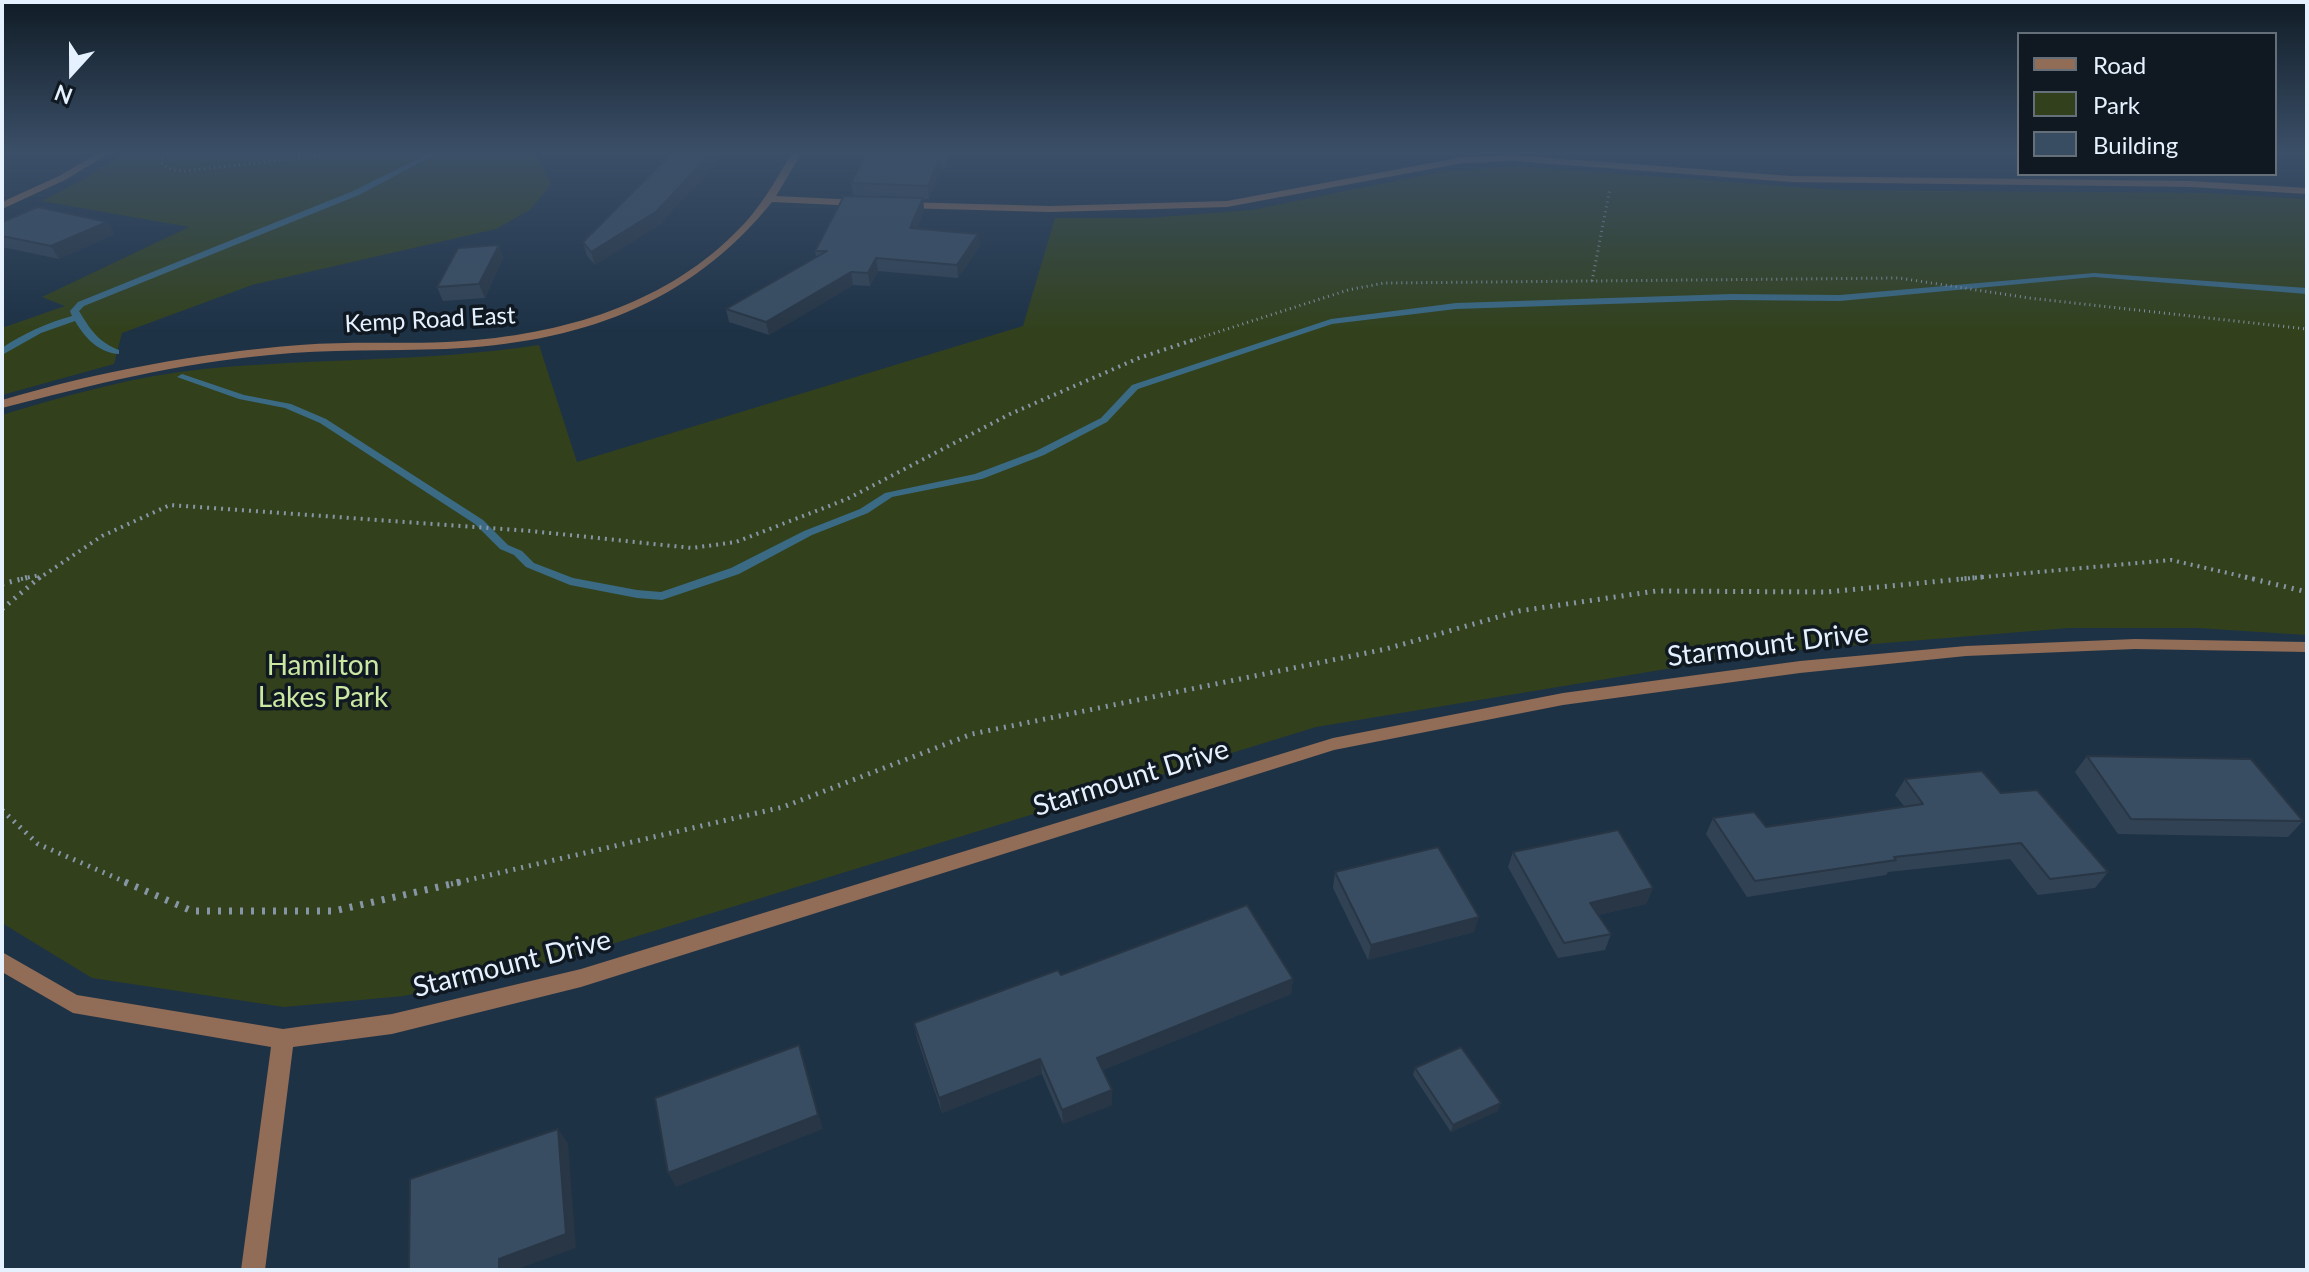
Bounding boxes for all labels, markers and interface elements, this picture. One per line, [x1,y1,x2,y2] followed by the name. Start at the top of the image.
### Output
[32,32,112,112] north arrow
[2017,32,2277,176] legend
[2093,50,2146,79] text: Road
[50,79,76,111] text: N
[2093,90,2140,119] text: Park
[2093,130,2178,159] text: Building
[344,301,516,339] street label: Kemp Road East
[1665,616,1871,674] street label: Starmount Drive
[258,649,388,715] park label: Hamilton Lakes Park
[1029,732,1233,824] street label: Starmount Drive
[410,923,614,1005] street label: Starmount Drive

